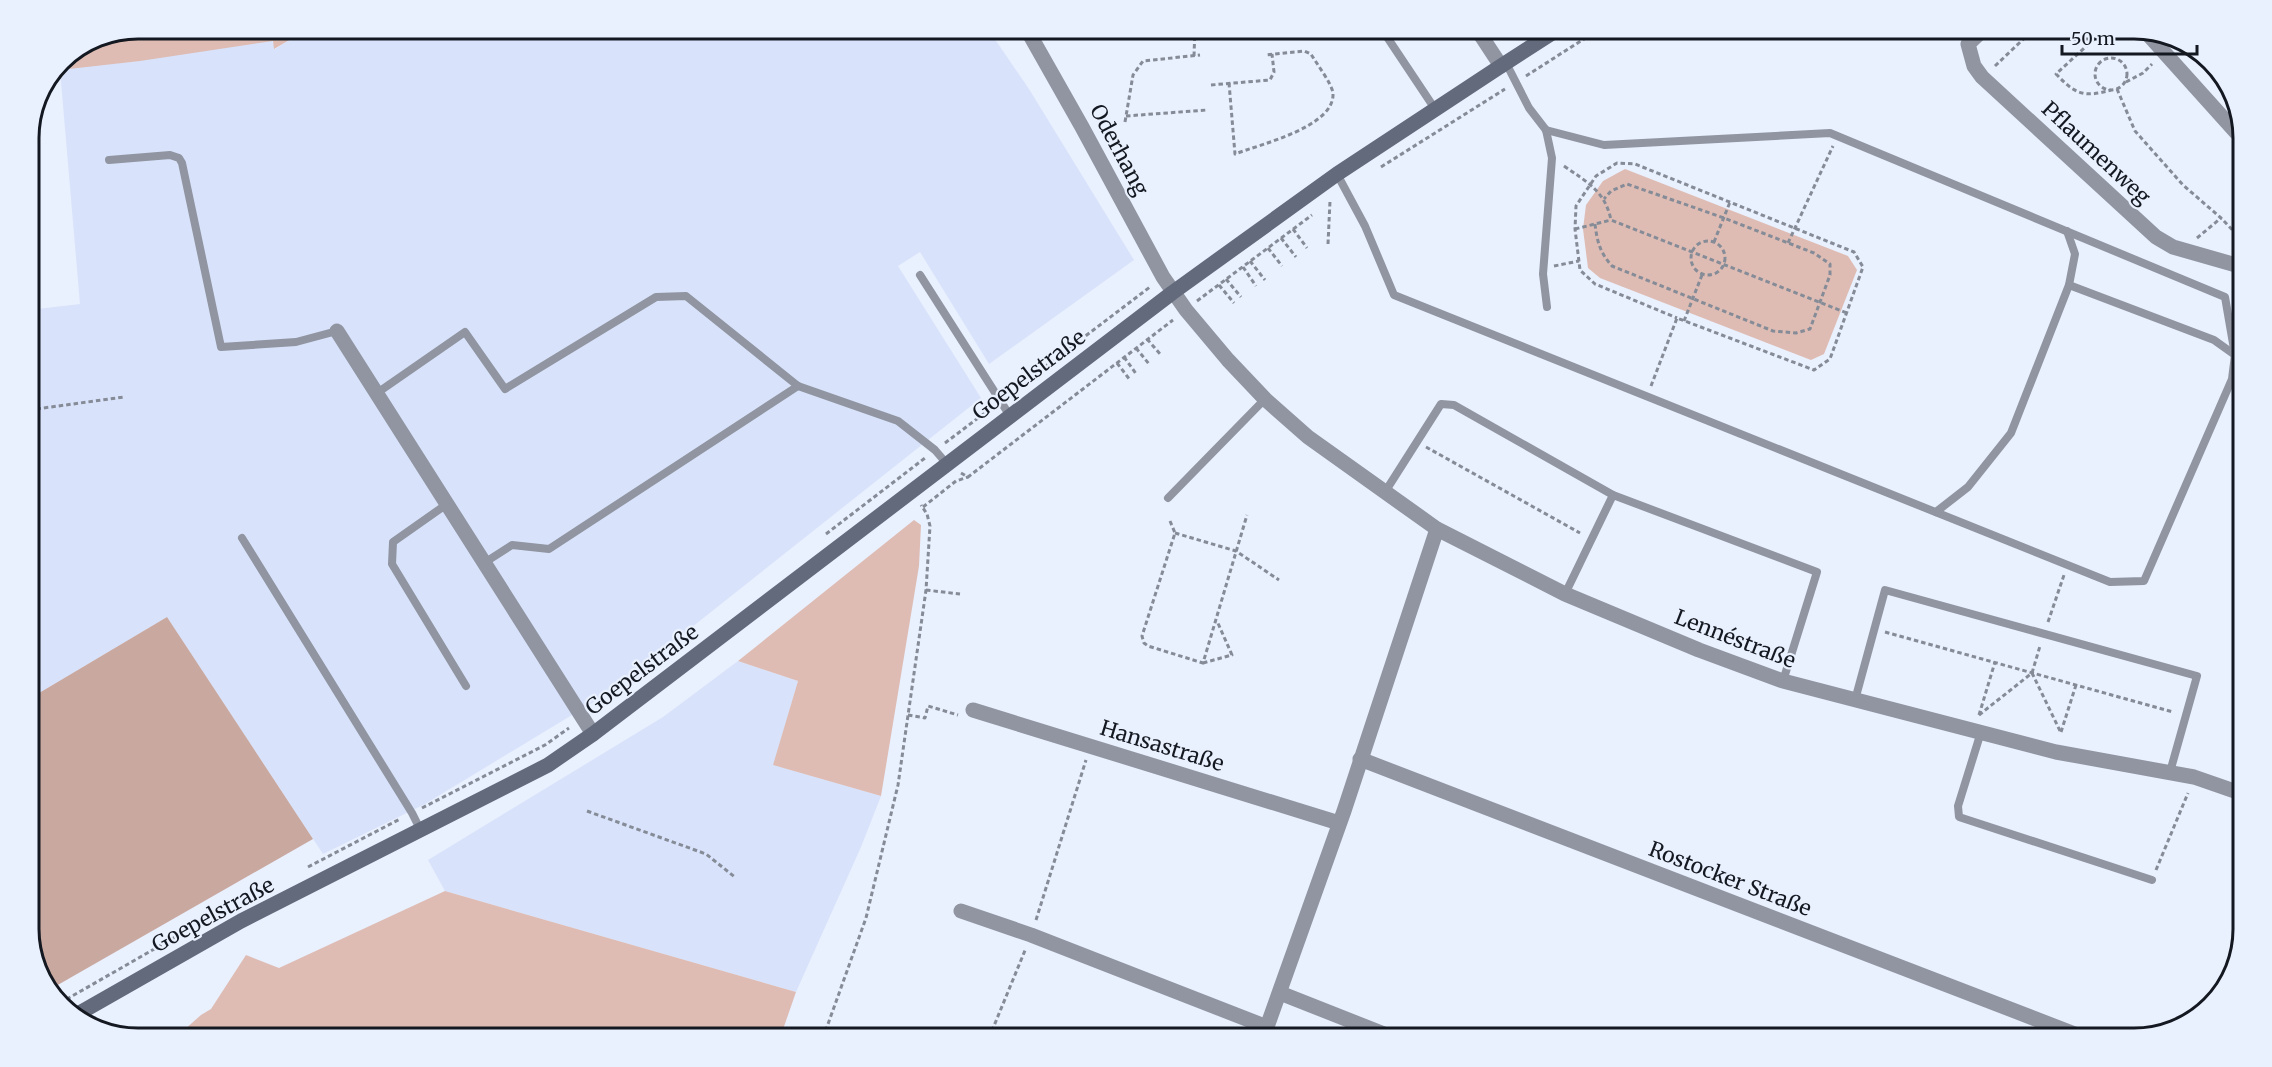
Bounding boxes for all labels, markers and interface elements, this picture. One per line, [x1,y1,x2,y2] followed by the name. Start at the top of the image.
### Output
[2062,18,2197,56] scale bar
[2071,27,2115,50] text: 50 m
[2036,95,2157,210] street label: Pflaumenweg
[1084,99,1155,200] street label: Oderhang
[967,323,1091,426] street label: Goepelstraße
[1671,603,1799,674] street label: Lennéstraße
[580,618,704,721] street label: Goepelstraße
[1097,714,1227,777] street label: Hansastraße
[1645,835,1815,922] street label: Rostocker Straße
[147,871,278,958] street label: Goepelstraße

